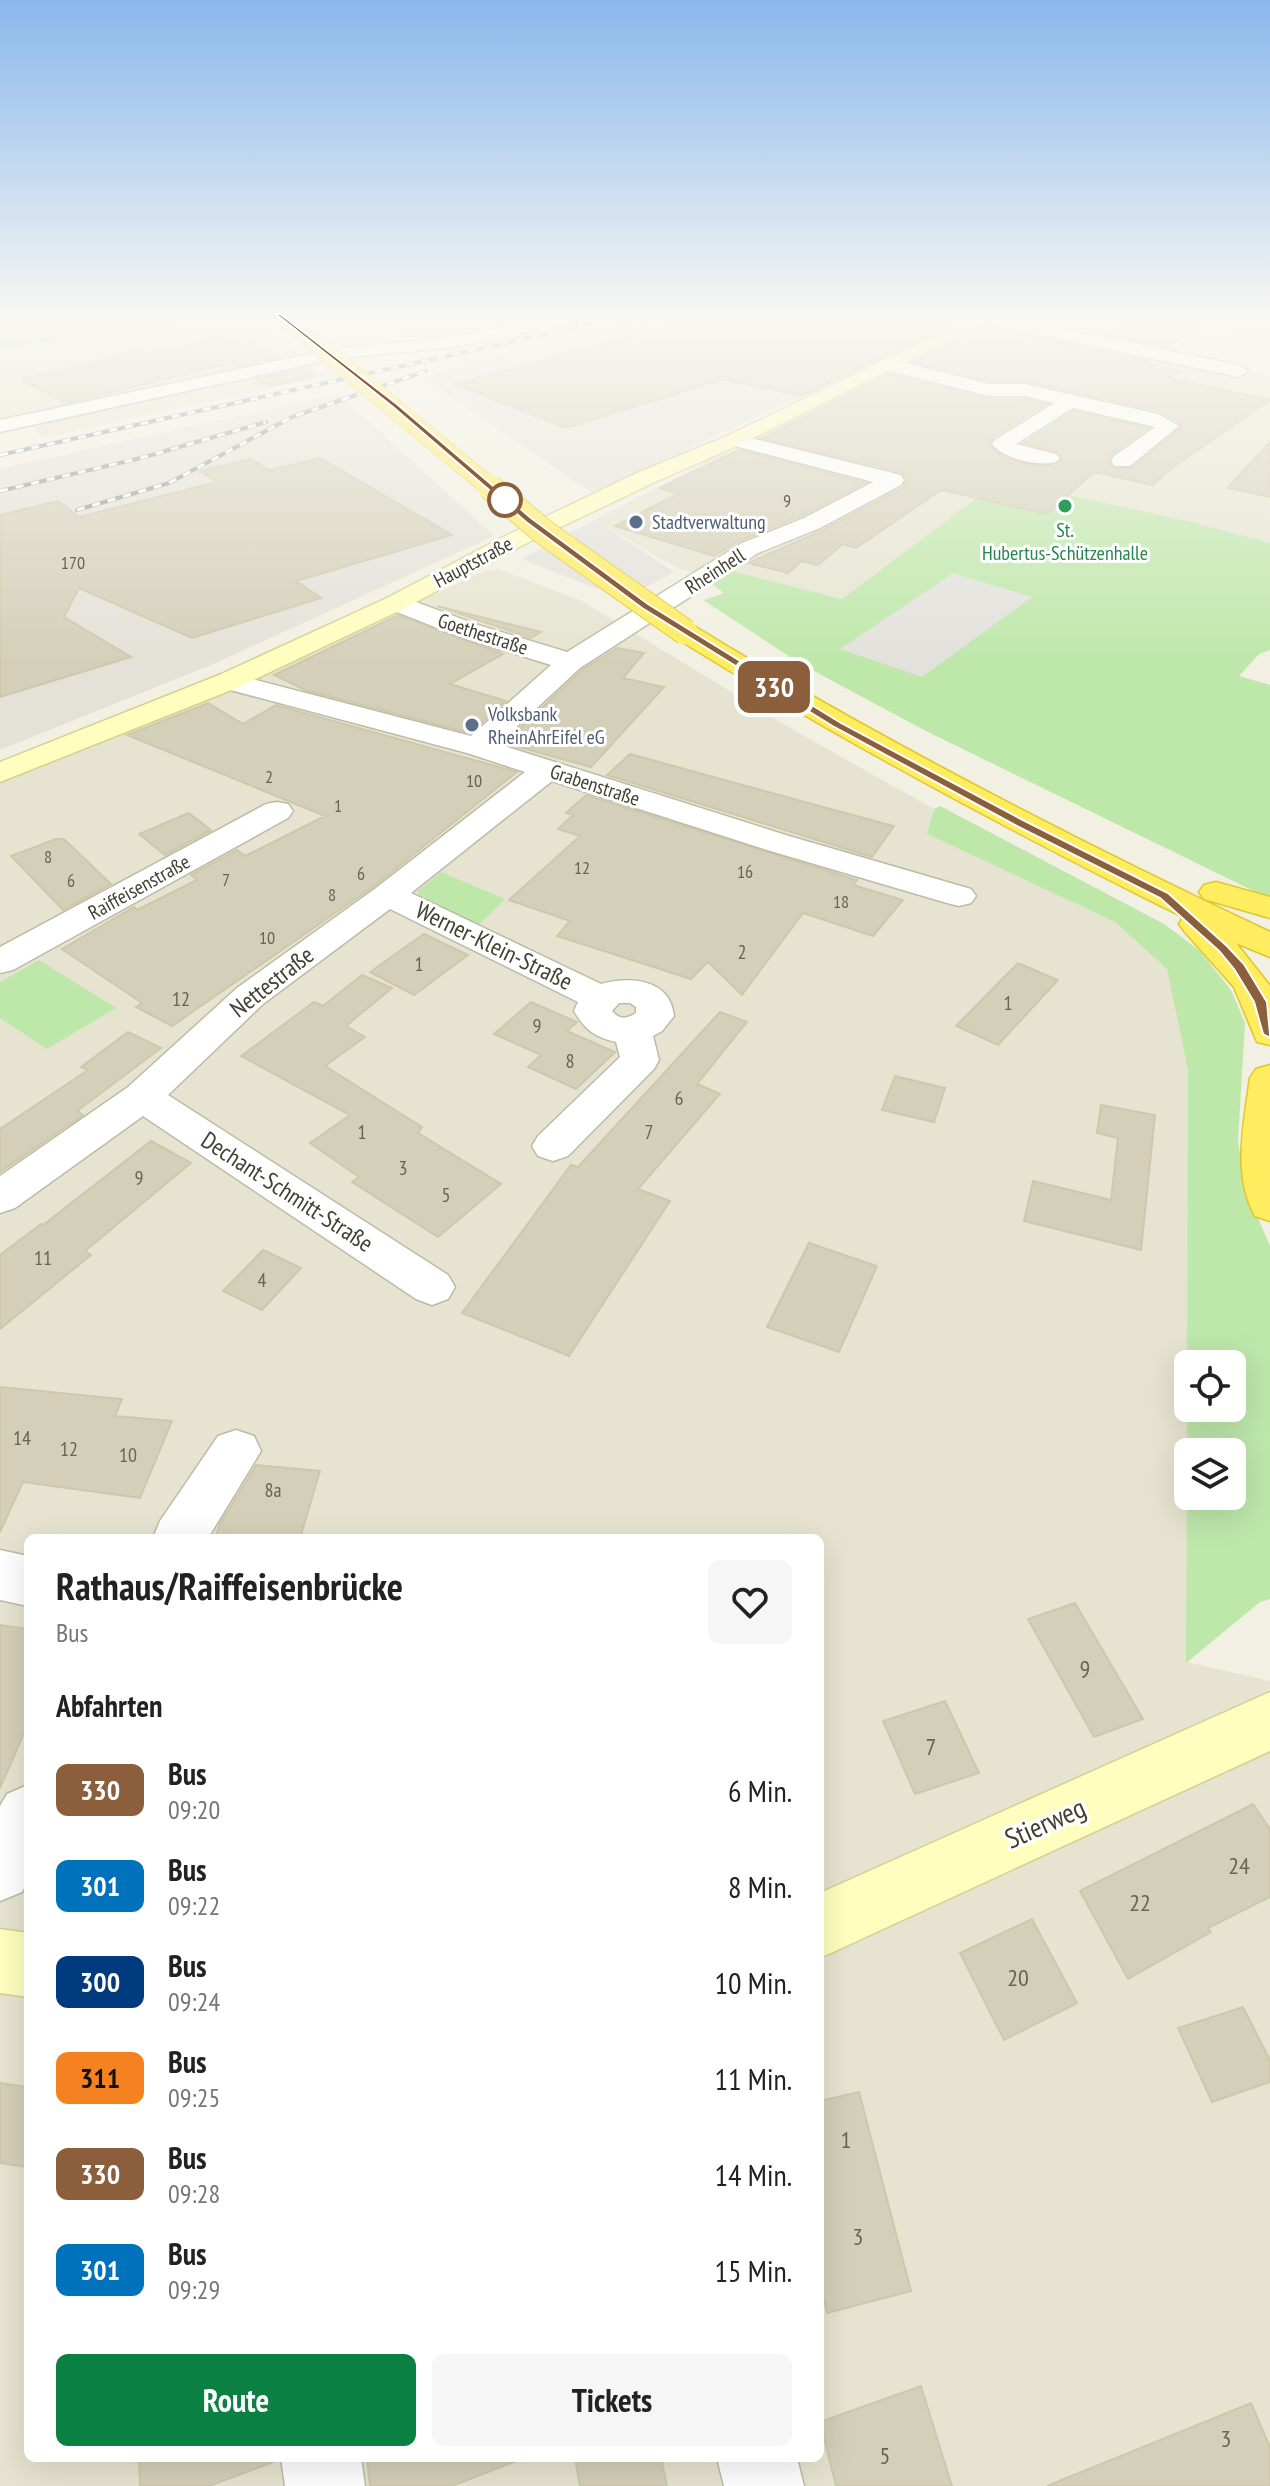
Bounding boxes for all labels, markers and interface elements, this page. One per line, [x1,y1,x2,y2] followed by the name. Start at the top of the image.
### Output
[488,483,522,517] unlabelled marker
[783,489,791,512] house number: 9
[1056,497,1074,515] marker: St. Hubertus-Schützenhalle
[652,509,766,535] place label: Stadtverwaltung
[627,513,645,531] marker: Stadtverwaltung
[982,517,1148,566] place label: St. Hubertus-Schützenhalle
[429,530,517,594] street label: Hauptstraße
[680,542,750,600] street label: Rheinhell
[61,551,85,574] house number: 170
[435,607,531,661] street label: Goethestraße
[728,661,820,713] line badge: 330
[754,668,794,705] text: 330
[487,701,605,750] place label: Volksbank RheinAhrEifel eG
[463,716,481,734] marker: Volksbank RheinAhrEifel eG
[547,758,643,812] street label: Grabenstraße
[265,765,273,788] house number: 2
[466,769,482,792] house number: 10
[334,794,342,817] house number: 1
[44,845,52,868] house number: 8
[84,848,194,926] street label: Raiffeisenstraße
[574,856,590,879] house number: 12
[737,860,753,883] house number: 16
[357,862,365,885] house number: 6
[222,868,230,891] house number: 7
[67,869,75,892] house number: 6
[328,883,336,906] house number: 8
[833,890,849,913] house number: 18
[411,894,578,997] street label: Werner-Klein-Straße
[259,926,275,949] house number: 10
[223,939,320,1024] street label: Nettestraße
[738,939,747,965] house number: 2
[415,951,424,977] house number: 1
[172,986,190,1012] house number: 12
[1004,990,1013,1016] house number: 1
[533,1013,542,1039] house number: 9
[566,1048,575,1074] house number: 8
[675,1085,684,1111] house number: 6
[358,1119,367,1145] house number: 1
[645,1119,654,1145] house number: 7
[195,1124,379,1259] street label: Dechant-Schmitt-Straße
[399,1155,408,1181] house number: 3
[135,1165,144,1191] house number: 9
[442,1182,451,1208] house number: 5
[34,1245,52,1271] house number: 11
[258,1267,267,1293] house number: 4
[1174,1350,1246,1510] map controls
[1174,1350,1246,1422] button: locate
[13,1425,31,1451] house number: 14
[60,1436,78,1462] house number: 12
[1174,1438,1246,1510] button: layers
[119,1442,137,1468] house number: 10
[265,1477,282,1503] house number: 8a
[708,1560,792,1644] button: heart
[56,1561,403,1610] text: Rathaus/Raiffeisenbrücke
[56,1616,88,1649] text: Bus
[1080,1653,1090,1684] house number: 9
[56,1686,162,1725] text: Abfahrten
[926,1731,936,1762] house number: 7
[168,1754,207,1793] text: Bus
[80,1771,120,1808] text: 330
[728,1771,792,1810] text: 6 Min.
[999,1788,1091,1857] street label: Stierweg
[168,1793,220,1826] text: 09:20
[168,1850,207,1889] text: Bus
[1228,1850,1250,1881] house number: 24
[80,1867,120,1904] text: 301
[728,1867,792,1906] text: 8 Min.
[1129,1887,1151,1918] house number: 22
[168,1889,220,1922] text: 09:22
[168,1946,207,1985] text: Bus
[1007,1962,1029,1993] house number: 20
[80,1963,120,2000] text: 300
[715,1963,792,2002] text: 10 Min.
[168,1985,220,2018] text: 09:24
[168,2042,207,2081] text: Bus
[80,2059,120,2096] text: 311
[715,2059,792,2098] text: 11 Min.
[168,2081,220,2114] text: 09:25
[841,2124,851,2155] house number: 1
[168,2138,207,2177] text: Bus
[80,2155,120,2192] text: 330
[715,2155,792,2194] text: 14 Min.
[168,2177,220,2210] text: 09:28
[853,2221,863,2252] house number: 3
[168,2234,207,2273] text: Bus
[80,2251,120,2288] text: 301
[715,2251,792,2290] text: 15 Min.
[168,2273,220,2306] text: 09:29
[56,2354,416,2446] button: Route
[432,2354,792,2446] button: Tickets
[1221,2423,1231,2454] house number: 3
[880,2440,890,2471] house number: 5

